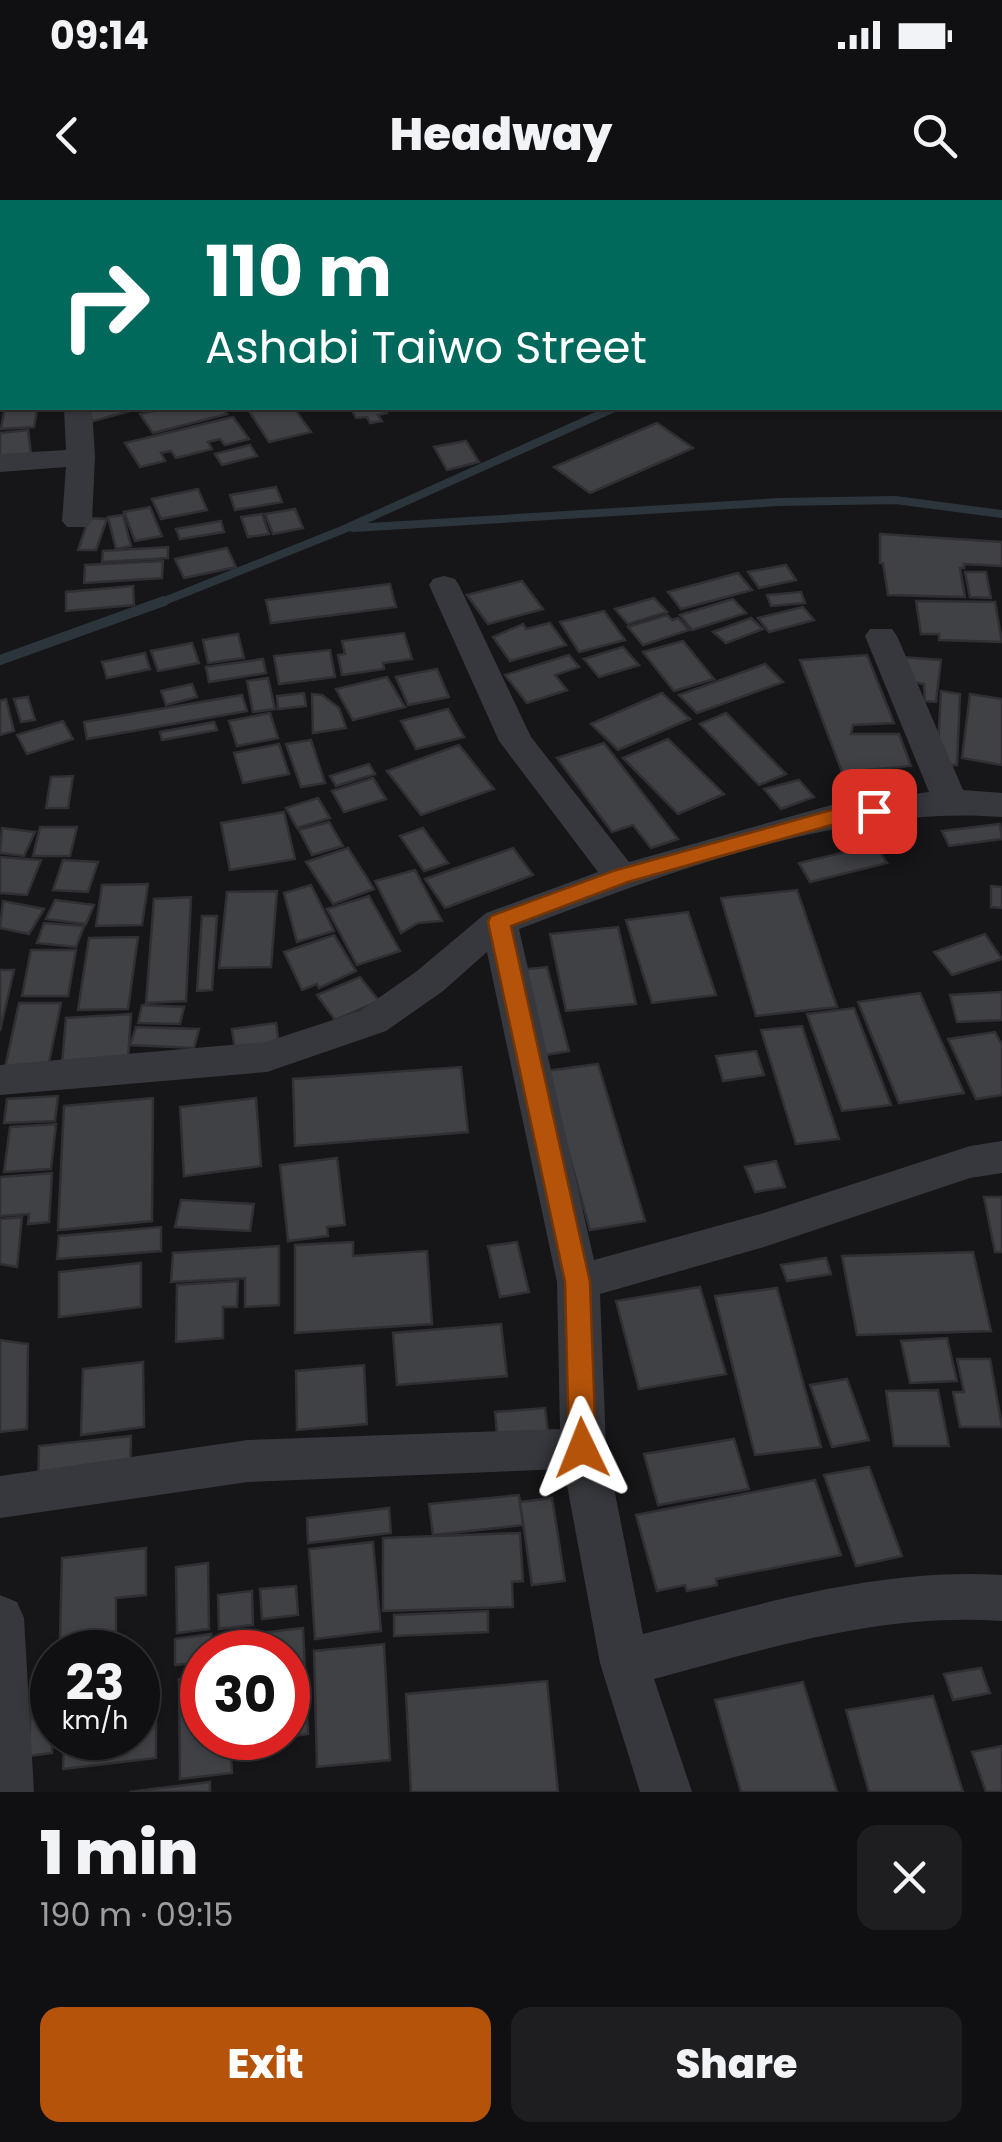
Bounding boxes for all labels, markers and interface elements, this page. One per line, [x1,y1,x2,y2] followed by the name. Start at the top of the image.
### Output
[50,9,149,62] text: 09:14
[390,103,612,166] text: Headway
[40,108,95,163] icon: back
[907,108,962,163] icon: search
[205,222,392,321] text: 110 m
[40,240,170,370] icon: right
[205,316,647,379] text: Ashabi Taiwo Street
[832,769,917,854] pin
[847,784,902,839] icon: arrive
[530,1396,634,1500] position arrow
[180,1630,310,1760] speed limit sign: 30
[66,1647,124,1718] text: 23
[62,1703,128,1738] text: km/h
[40,1811,198,1895] text: 1 min
[857,1825,962,1930] button: close
[40,1892,233,1937] text: 190 m · 09:15
[40,2007,491,2122] button: Exit
[511,2007,962,2122] button: Share

